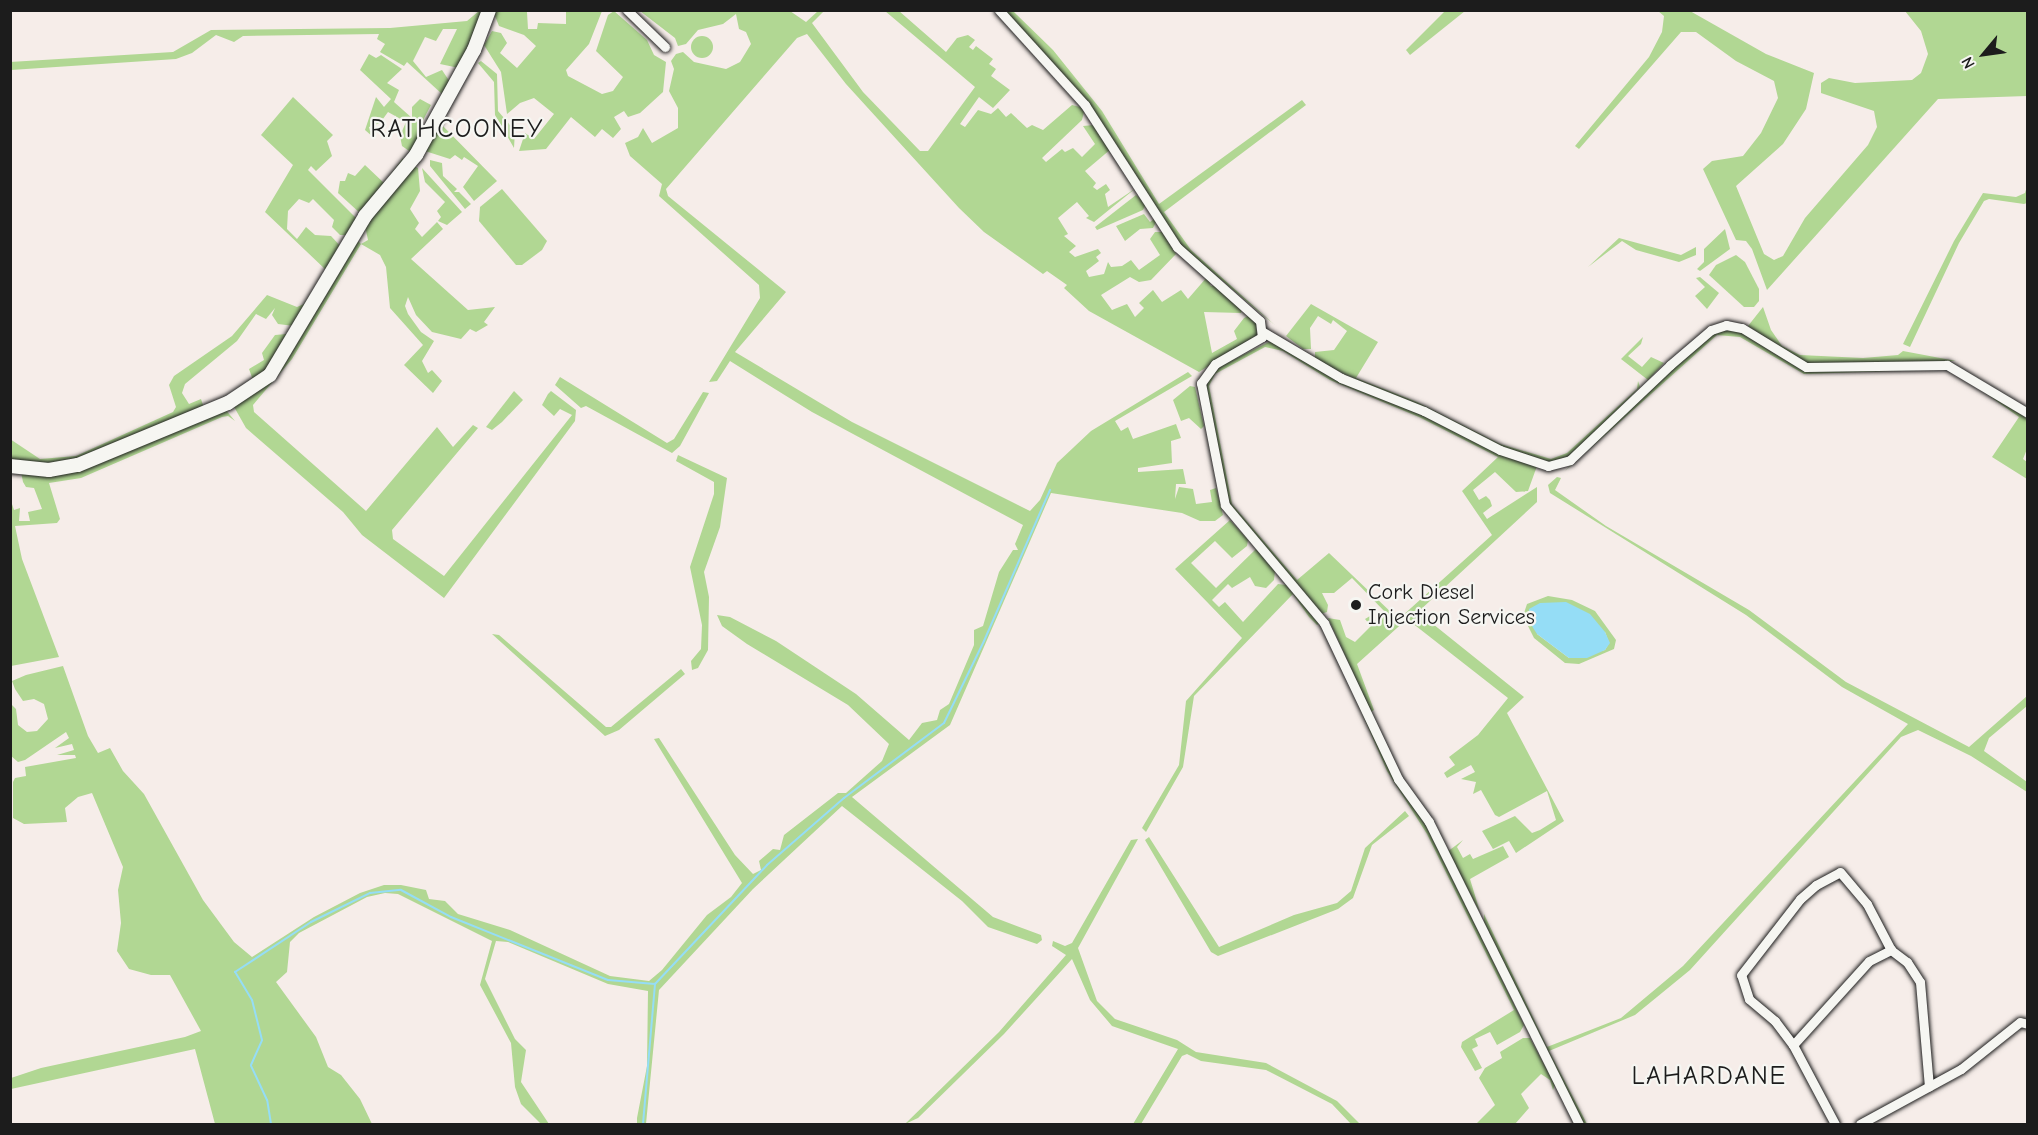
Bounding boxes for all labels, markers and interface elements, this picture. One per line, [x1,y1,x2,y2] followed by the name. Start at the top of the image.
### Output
[1954,24,2014,84] north arrow
[1958,54,1979,72] text: N
[370,114,544,146] district label: RATHCOONEY
[1368,579,1535,630] place label: Cork Diesel Injection Services
[1349,598,1363,612] marker: Cork Diesel Injection Services
[1631,1061,1787,1093] district label: LAHARDANE

